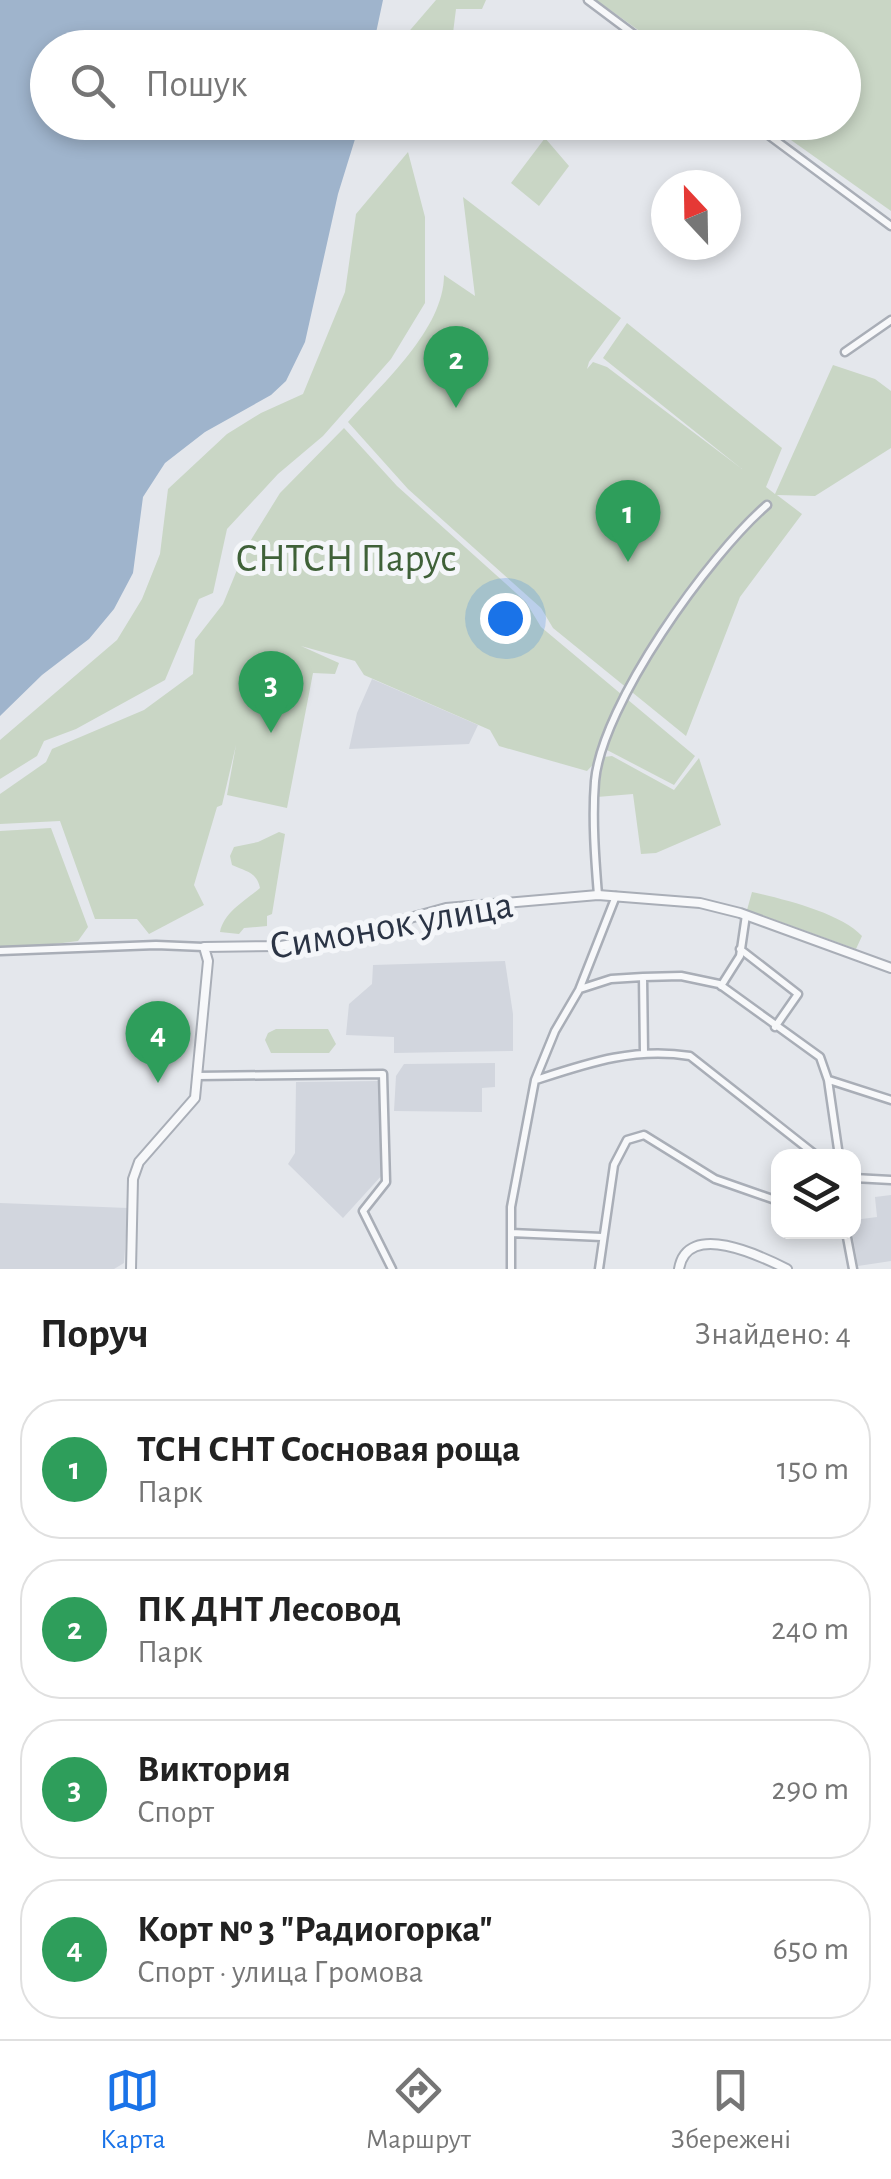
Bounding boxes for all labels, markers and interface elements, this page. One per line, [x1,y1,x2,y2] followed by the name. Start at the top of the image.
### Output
[30,30,861,140] search box
[65,58,120,113] icon: search
[145,66,248,104] text: Пошук
[651,170,741,260] north arrow
[424,326,488,408] pin: 2
[596,480,660,562] pin: 1
[235,539,457,579] park label: СНТСН Парус
[480,593,531,644] your location
[238,650,304,733] pin: 3
[266,885,516,967] street label: Симонок улица
[126,1000,190,1083] pin: 4
[771,1149,861,1239] map controls
[771,1149,861,1239] button: layers
[40,1313,149,1355] text: Поруч
[695,1318,851,1350] text: Знайдено: 4
[137,1431,520,1469] text: ТСН СНТ Сосновая роща
[69,1453,80,1485] text: 1
[777,1453,849,1485] text: 150 m
[137,1476,203,1508] text: Парк
[137,1591,401,1629] text: ПК ДНТ Лесовод
[67,1613,82,1645] text: 2
[771,1613,849,1645] text: 240 m
[137,1636,203,1668] text: Парк
[137,1751,291,1789] text: Виктория
[68,1773,81,1805] text: 3
[772,1773,849,1805] text: 290 m
[137,1796,214,1828] text: Спорт
[137,1911,493,1949] text: Корт № 3 "Радиогорка"
[66,1933,83,1965] text: 4
[773,1933,849,1965] text: 650 m
[137,1956,423,1988] text: Спорт · улица Громова
[100,2063,166,2157] tab: Карта
[366,2063,471,2157] tab: Маршрут
[671,2063,791,2157] tab: Збережені

